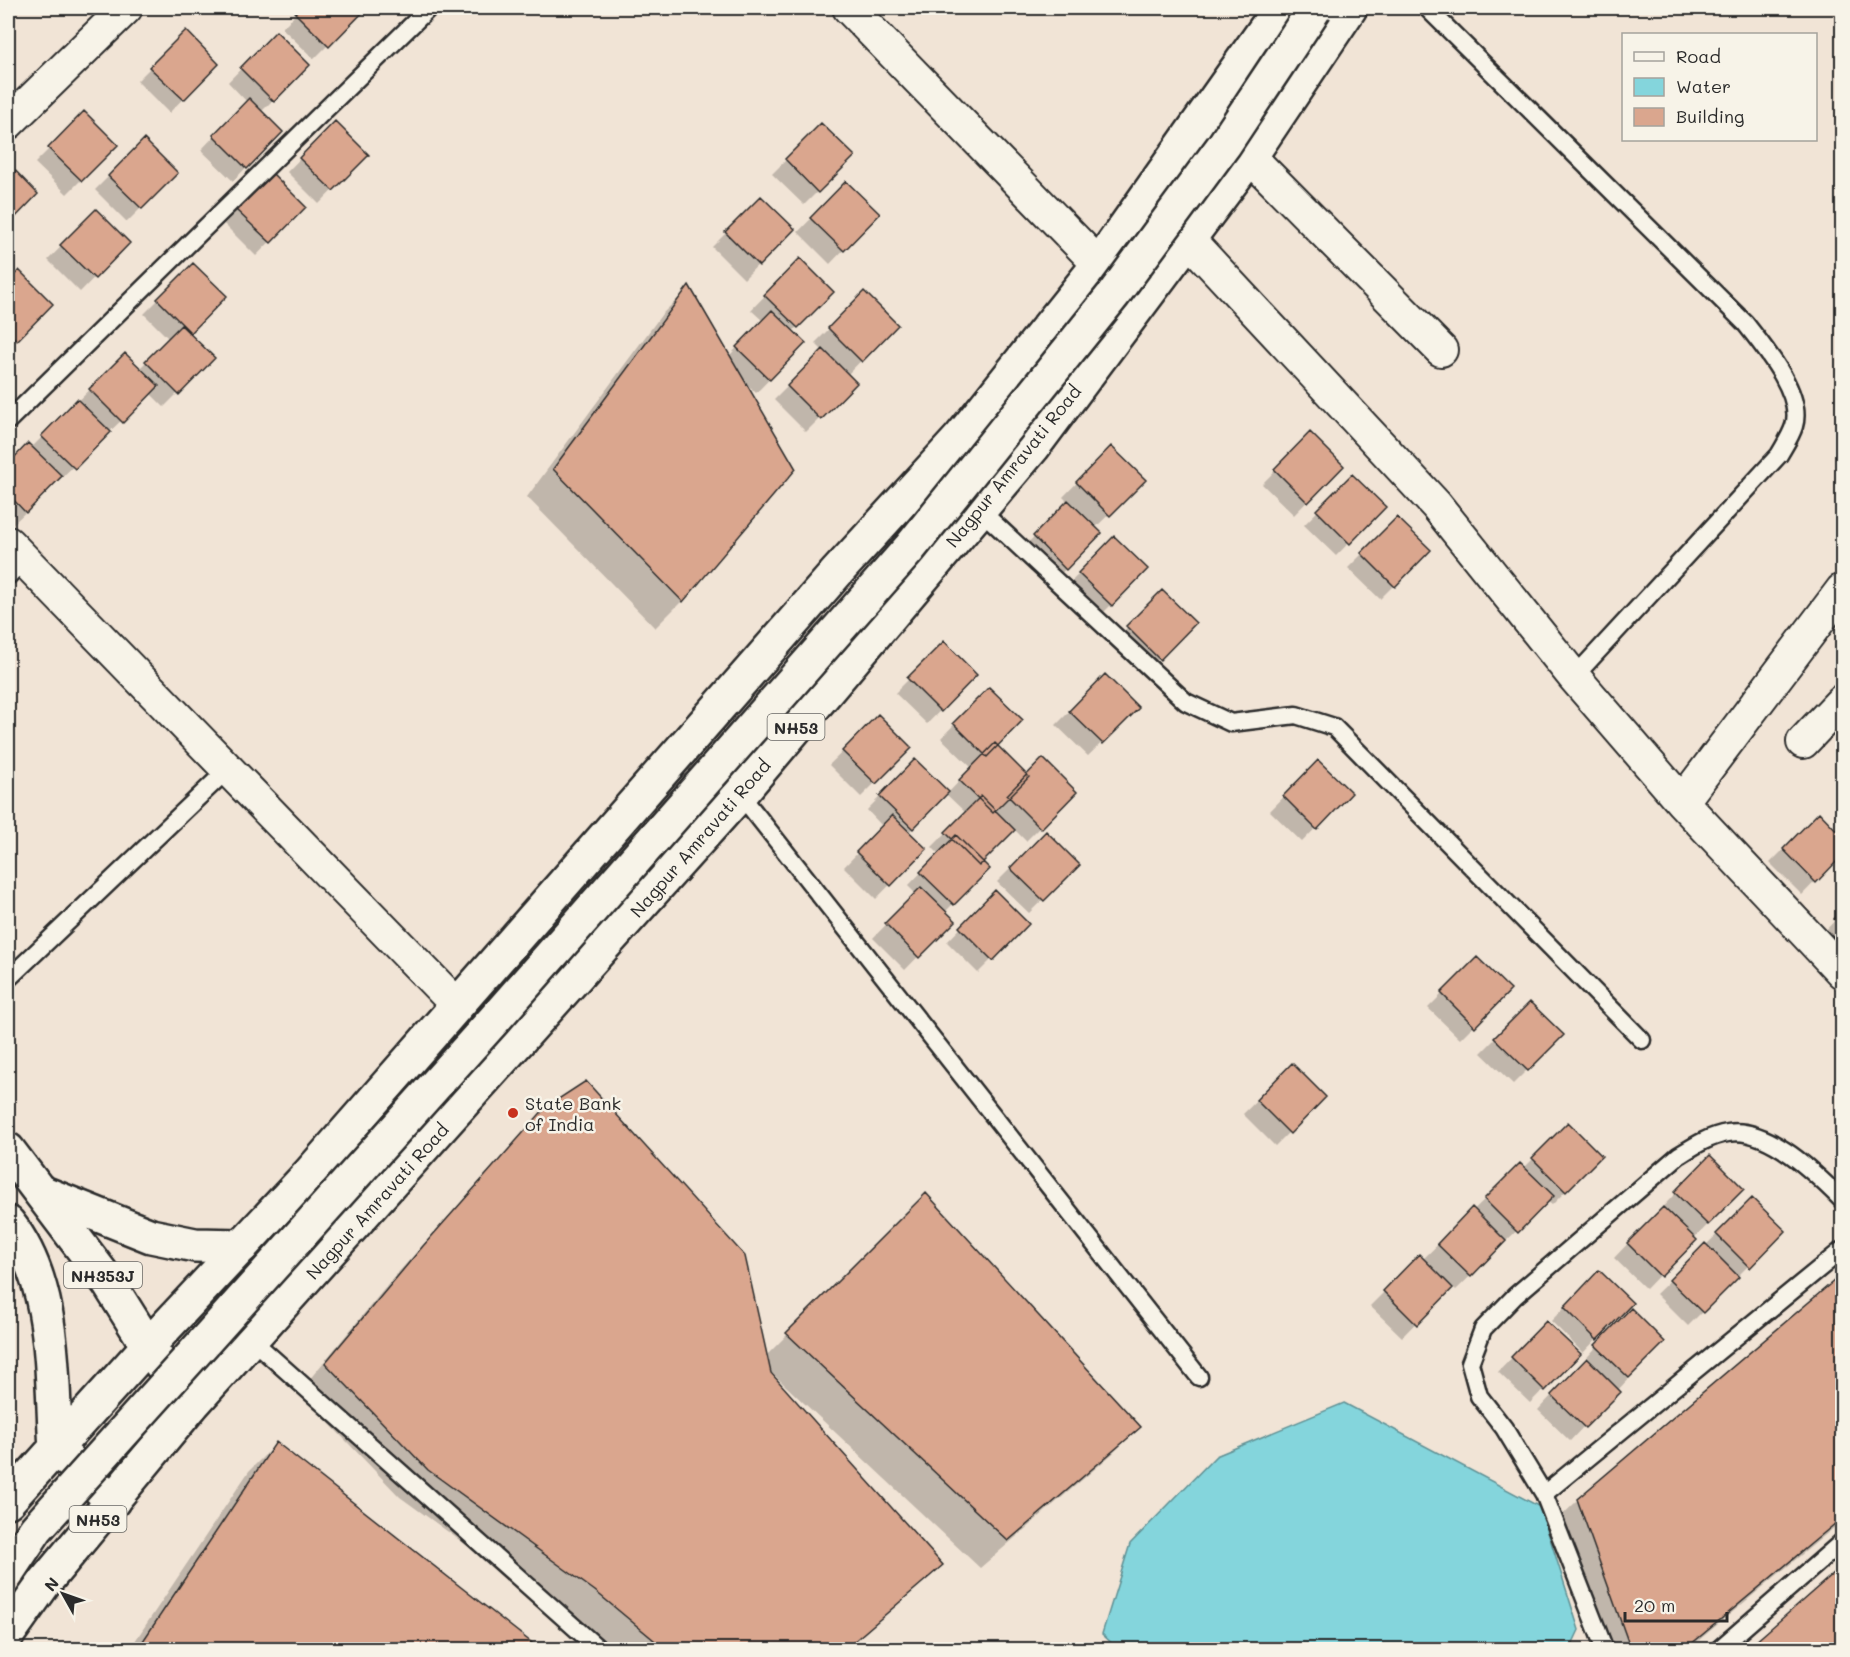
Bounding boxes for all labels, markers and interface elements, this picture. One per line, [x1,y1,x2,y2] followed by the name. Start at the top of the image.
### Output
[1622,33,1817,141] legend
[1676,44,1721,68] text: Road
[1676,74,1731,98] text: Water
[1676,104,1744,128] text: Building
[940,380,1086,552] street label: Nagpur Amravati Road
[768,714,824,740] road number: NH53
[625,754,775,922] street label: Nagpur Amravati Road
[525,1091,621,1136] place label: State Bank of India
[506,1106,520,1120] marker: State Bank of India
[300,1118,454,1284] street label: Nagpur Amravati Road
[64,1262,142,1288] road number: NH353J
[70,1506,126,1532] road number: NH53
[33,1564,93,1624] north arrow
[39,1573,63,1595] text: N
[1625,1585,1727,1623] scale bar
[1634,1593,1675,1617] text: 20 m

